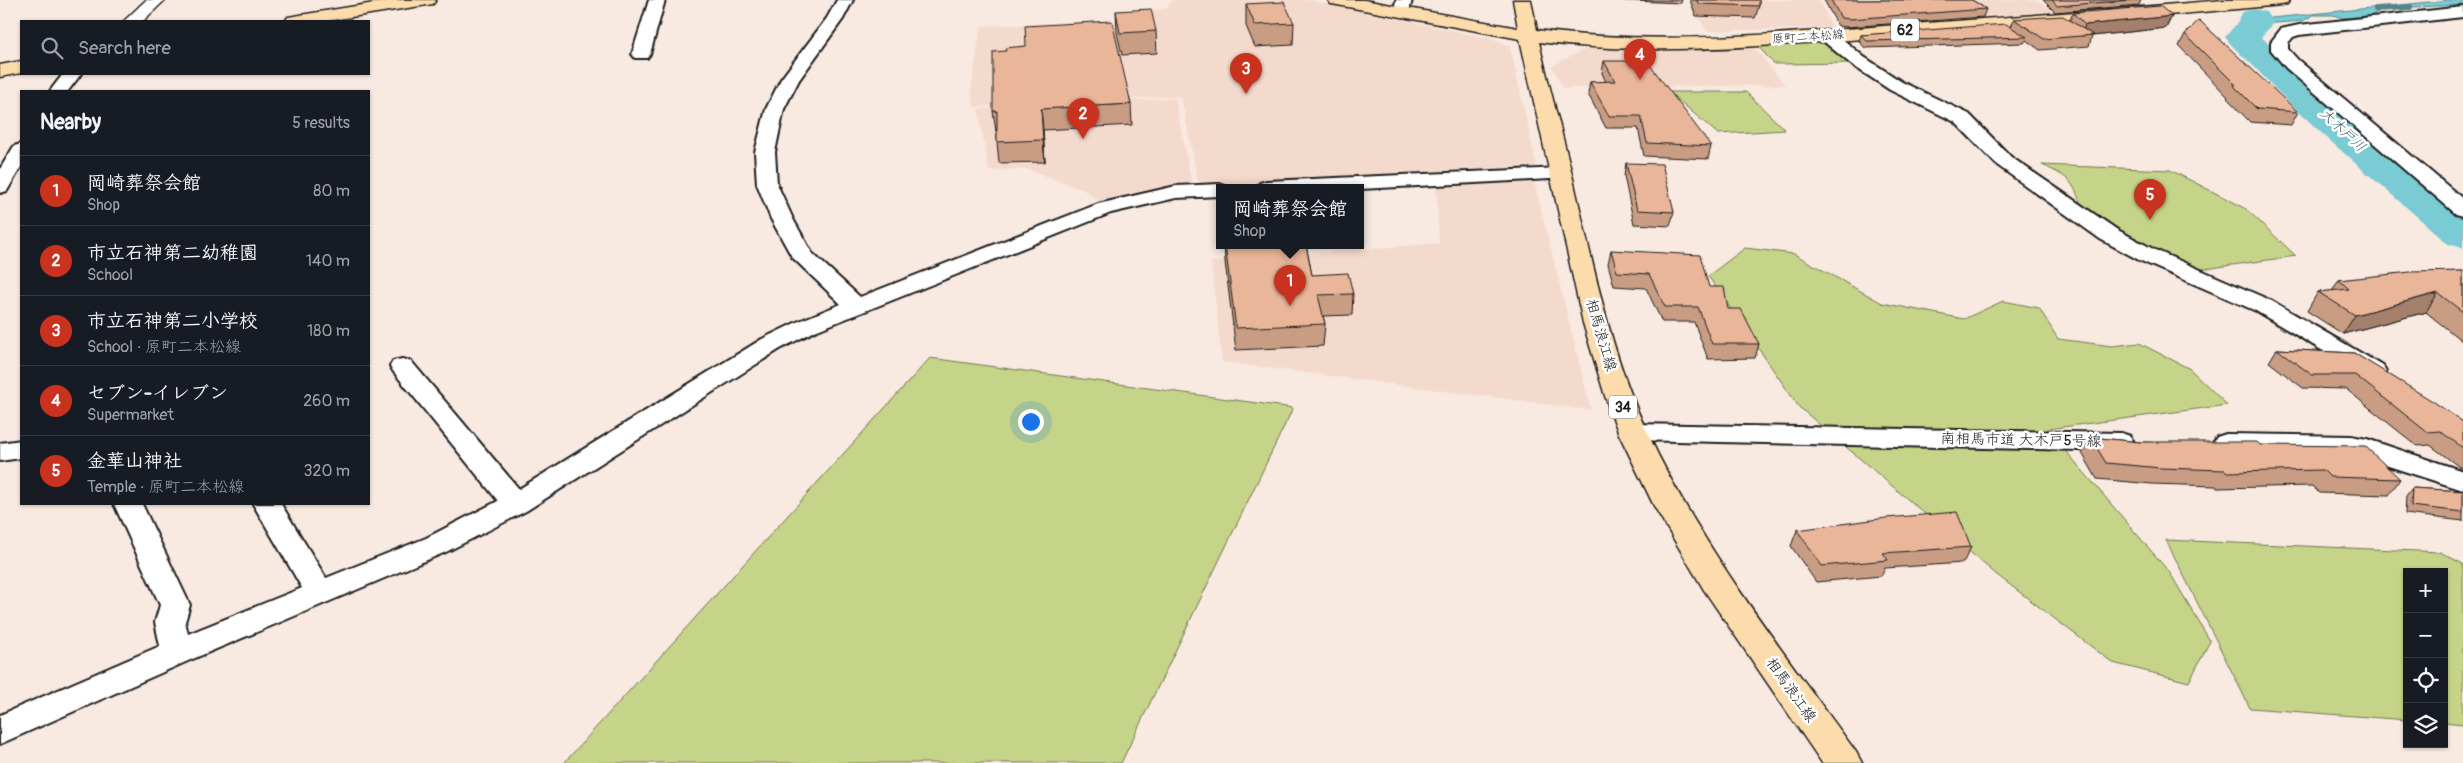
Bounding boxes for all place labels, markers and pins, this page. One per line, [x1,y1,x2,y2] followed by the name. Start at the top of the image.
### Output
[1624,39,1656,80] pin: 4
[1230,53,1262,94] pin: 3
[1067,98,1099,139] pin: 2
[2134,179,2166,220] pin: 5
[1274,265,1306,306] pin: 1

